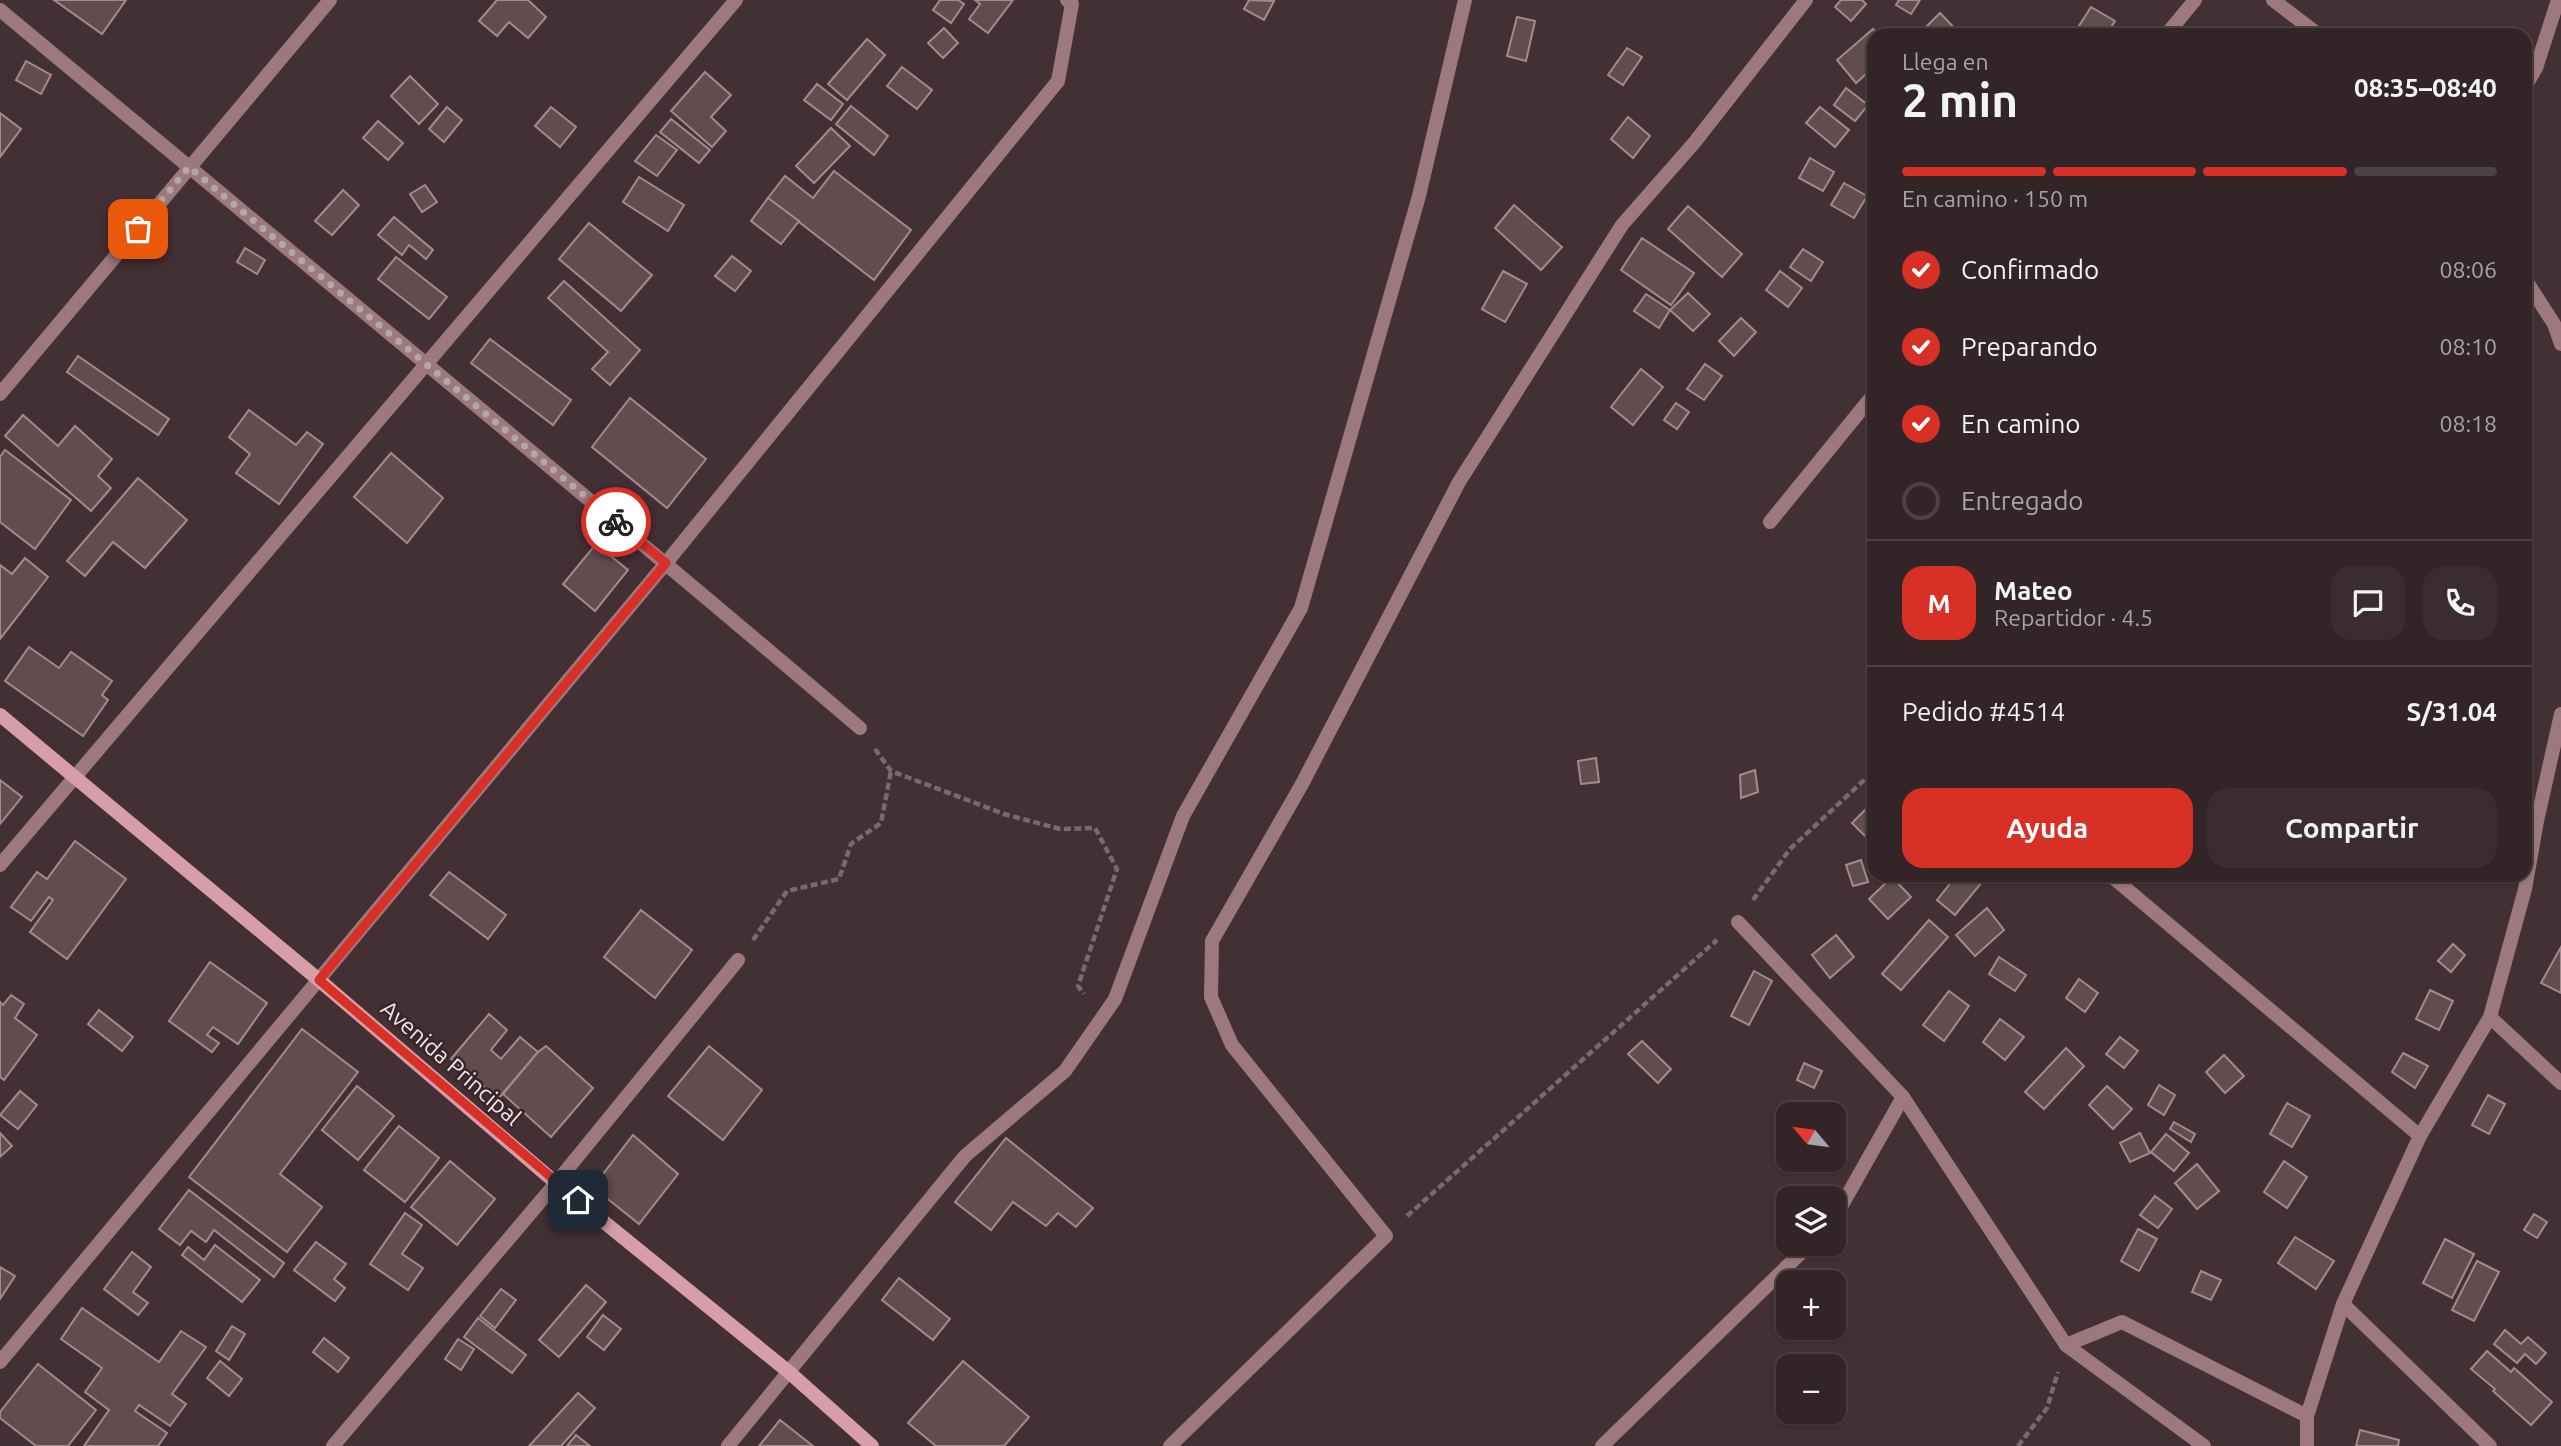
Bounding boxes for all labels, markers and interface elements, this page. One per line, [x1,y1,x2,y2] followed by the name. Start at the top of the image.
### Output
[1902,49,1989,74] text: Llega en
[2354,73,2497,102] text: 08:35–08:40
[1902,74,2018,126] text: 2 min
[1902,186,2088,211] text: En camino · 150 m
[108,199,168,259] pin
[119,210,157,248] icon: bag
[1902,251,1940,289] icon: check
[1961,255,2099,284] text: Confirmado
[2439,257,2497,282] text: 08:06
[1902,328,1940,366] icon: check
[1961,332,2098,361] text: Preparando
[2439,334,2497,359] text: 08:10
[1902,405,1940,443] icon: check
[1961,409,2081,438] text: En camino
[2439,411,2497,436] text: 08:18
[1961,486,2084,515] text: Entregado
[581,487,651,557] courier
[597,503,635,541] icon: bike
[2331,566,2405,640] button: chat
[2423,566,2497,640] button: phone
[1994,576,2073,605] text: Mateo
[1927,589,1951,618] text: M
[1994,605,2153,630] text: Repartidor · 4.5
[1902,697,2065,726] text: Pedido #4514
[2407,697,2497,726] text: S/31.04
[1902,788,2193,868] button: Ayuda
[2207,788,2497,868] button: Compartir
[376,995,526,1130] street label: Avenida Principal
[1776,1102,1846,1172] north arrow
[1776,1102,1846,1424] map controls
[548,1170,608,1230] pin
[559,1181,597,1219] icon: home
[1776,1186,1846,1256] button: layers
[1776,1270,1846,1340] button: +
[1776,1354,1846,1424] button: −

